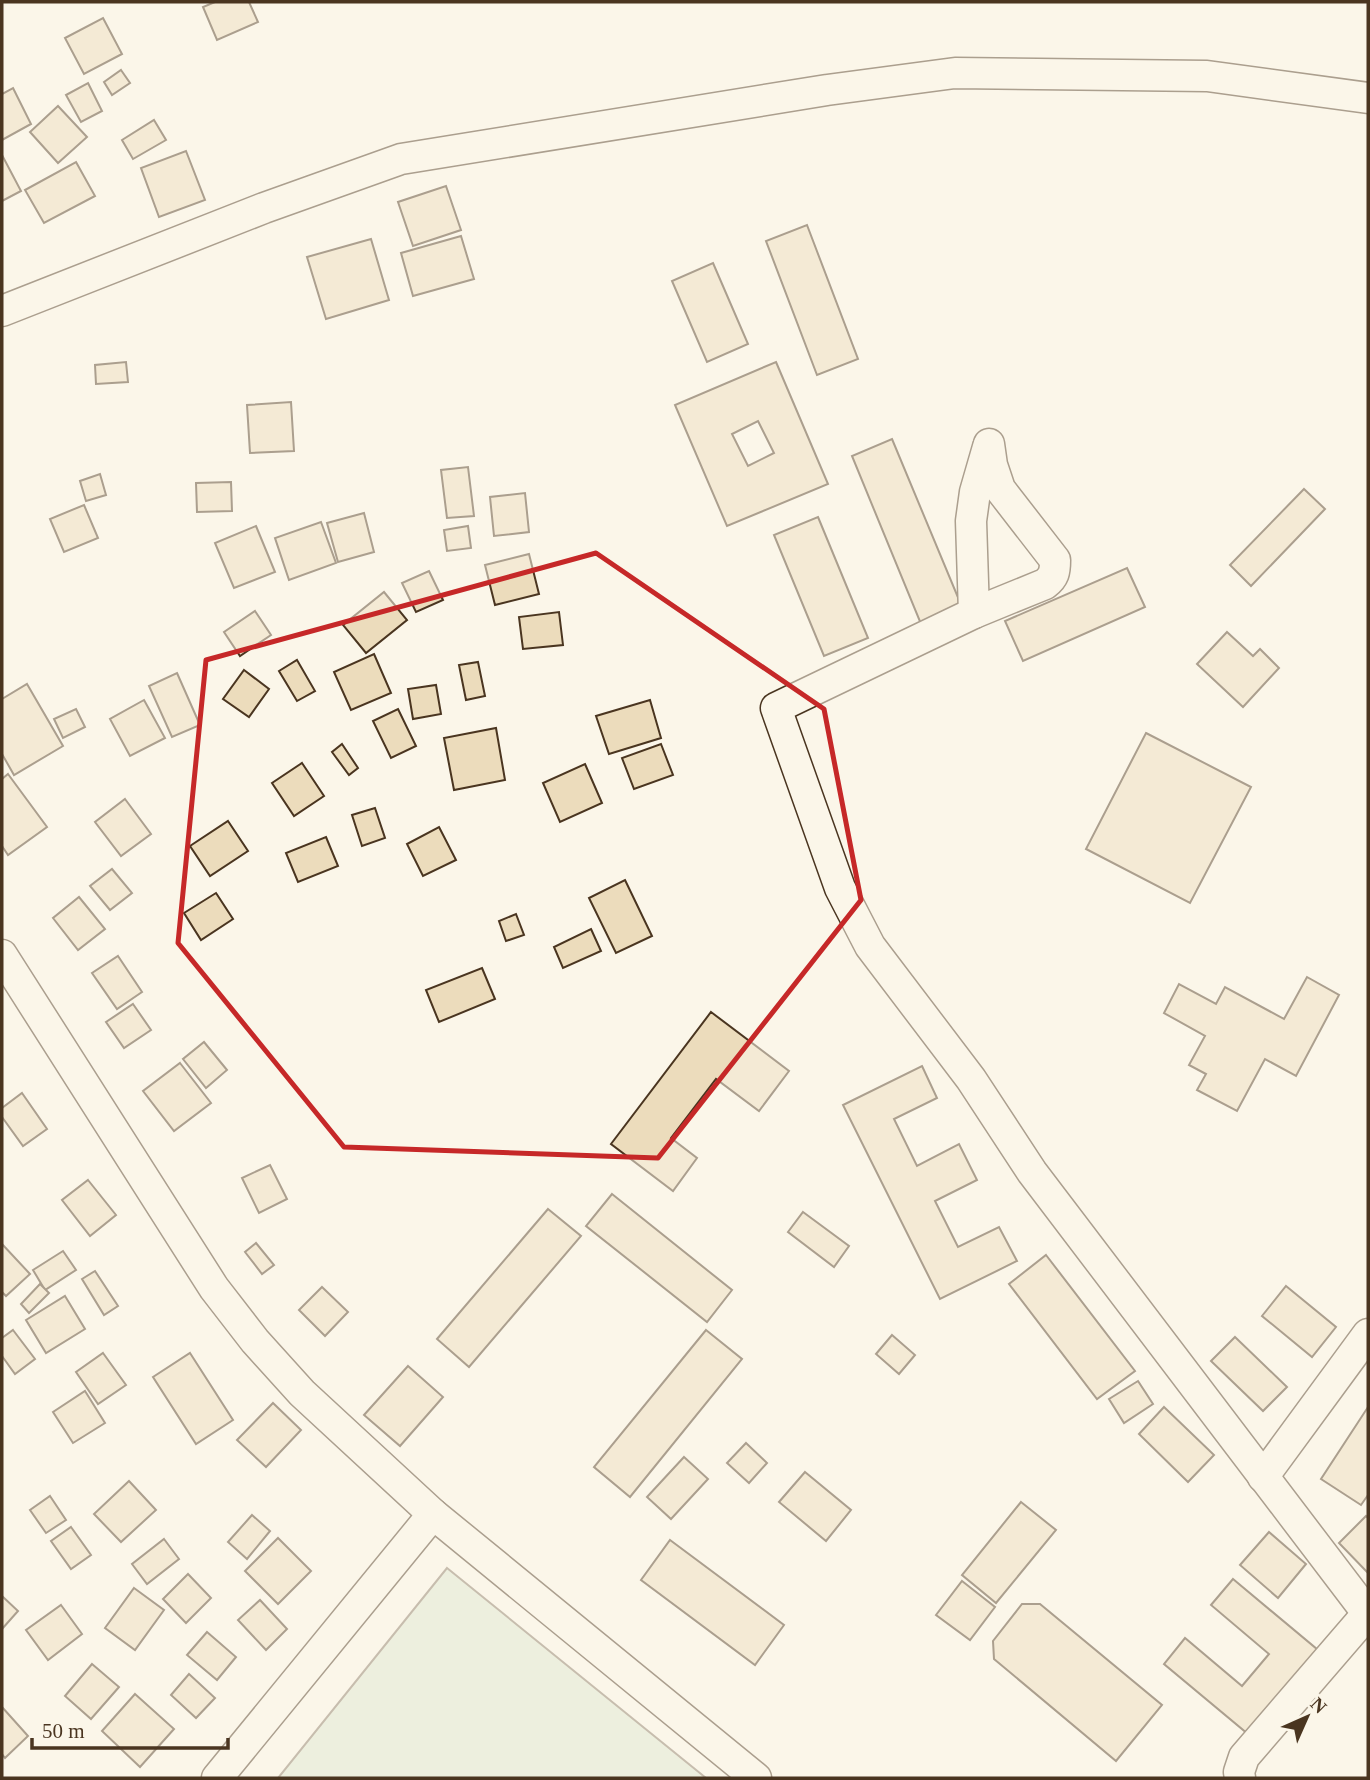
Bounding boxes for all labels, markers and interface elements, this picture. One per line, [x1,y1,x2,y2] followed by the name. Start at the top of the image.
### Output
[1272,1682,1342,1752] north arrow
[1306,1693,1331,1718] text: N
[32,1706,228,1750] scale bar
[42,1719,85,1743] text: 50 m

